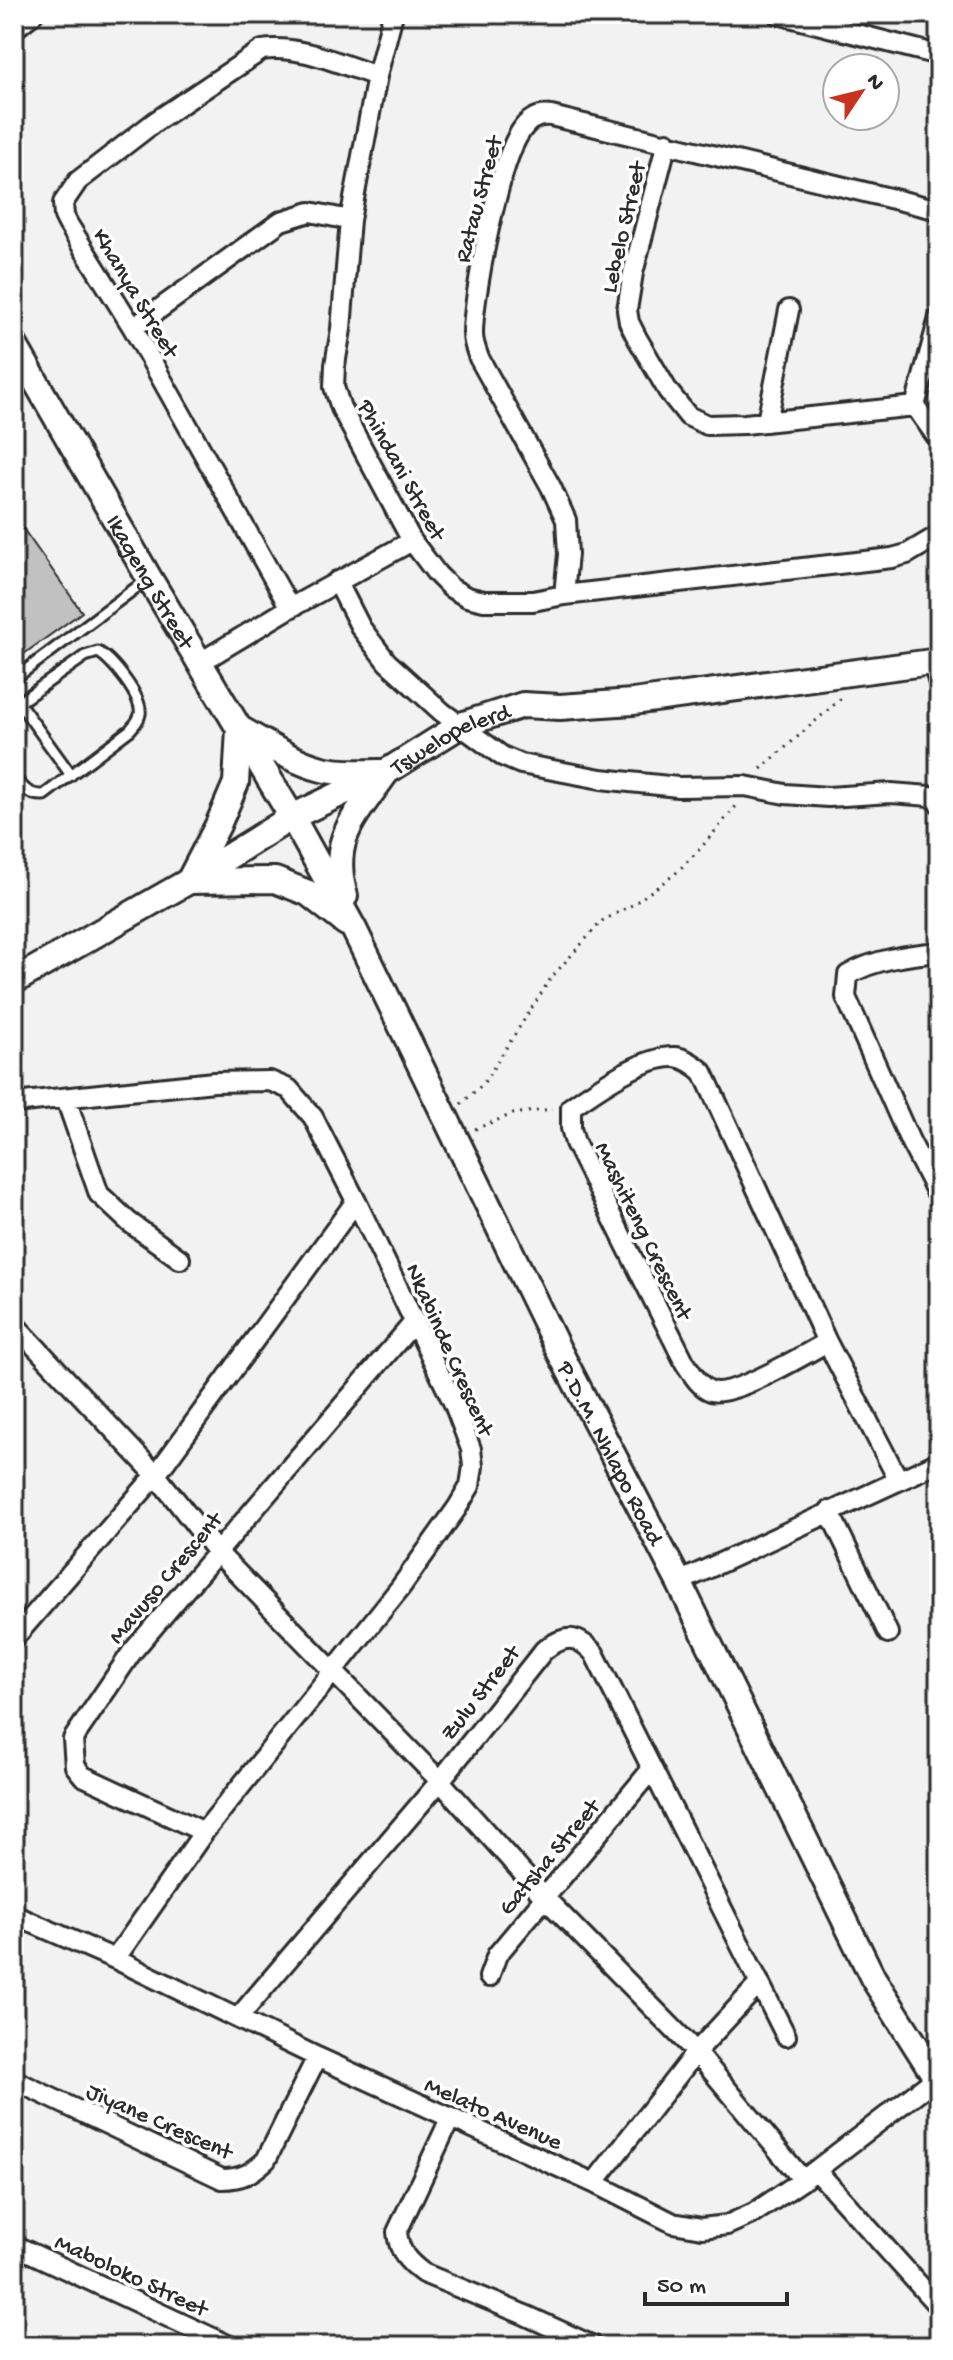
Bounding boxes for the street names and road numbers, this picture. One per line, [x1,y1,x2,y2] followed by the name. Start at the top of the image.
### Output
[450,131,512,266] street label: Ratau Street
[596,157,655,296] street label: Lebelo Street
[84,224,185,366] street label: Khanya Street
[349,394,452,548] street label: Phindani Street
[98,511,200,657] street label: Ikageng Street
[385,699,516,784] street label: Tswelopelerd
[586,1138,698,1327] street label: Mashiteng Crescent
[397,1260,500,1443] street label: Nkabinde Crescent
[548,1356,669,1553] street label: P.D.M. Nhlapo Road
[103,1506,232,1651] street label: Mavuso Crescent
[436,1639,529,1748] street label: Zulu Street
[494,1792,609,1922] street label: Gatsha Street
[419,2072,567,2159] street label: Melato Avenue
[81,2078,238,2169] street label: Jiyane Crescent
[49,2229,214,2326] street label: Maboloko Street

